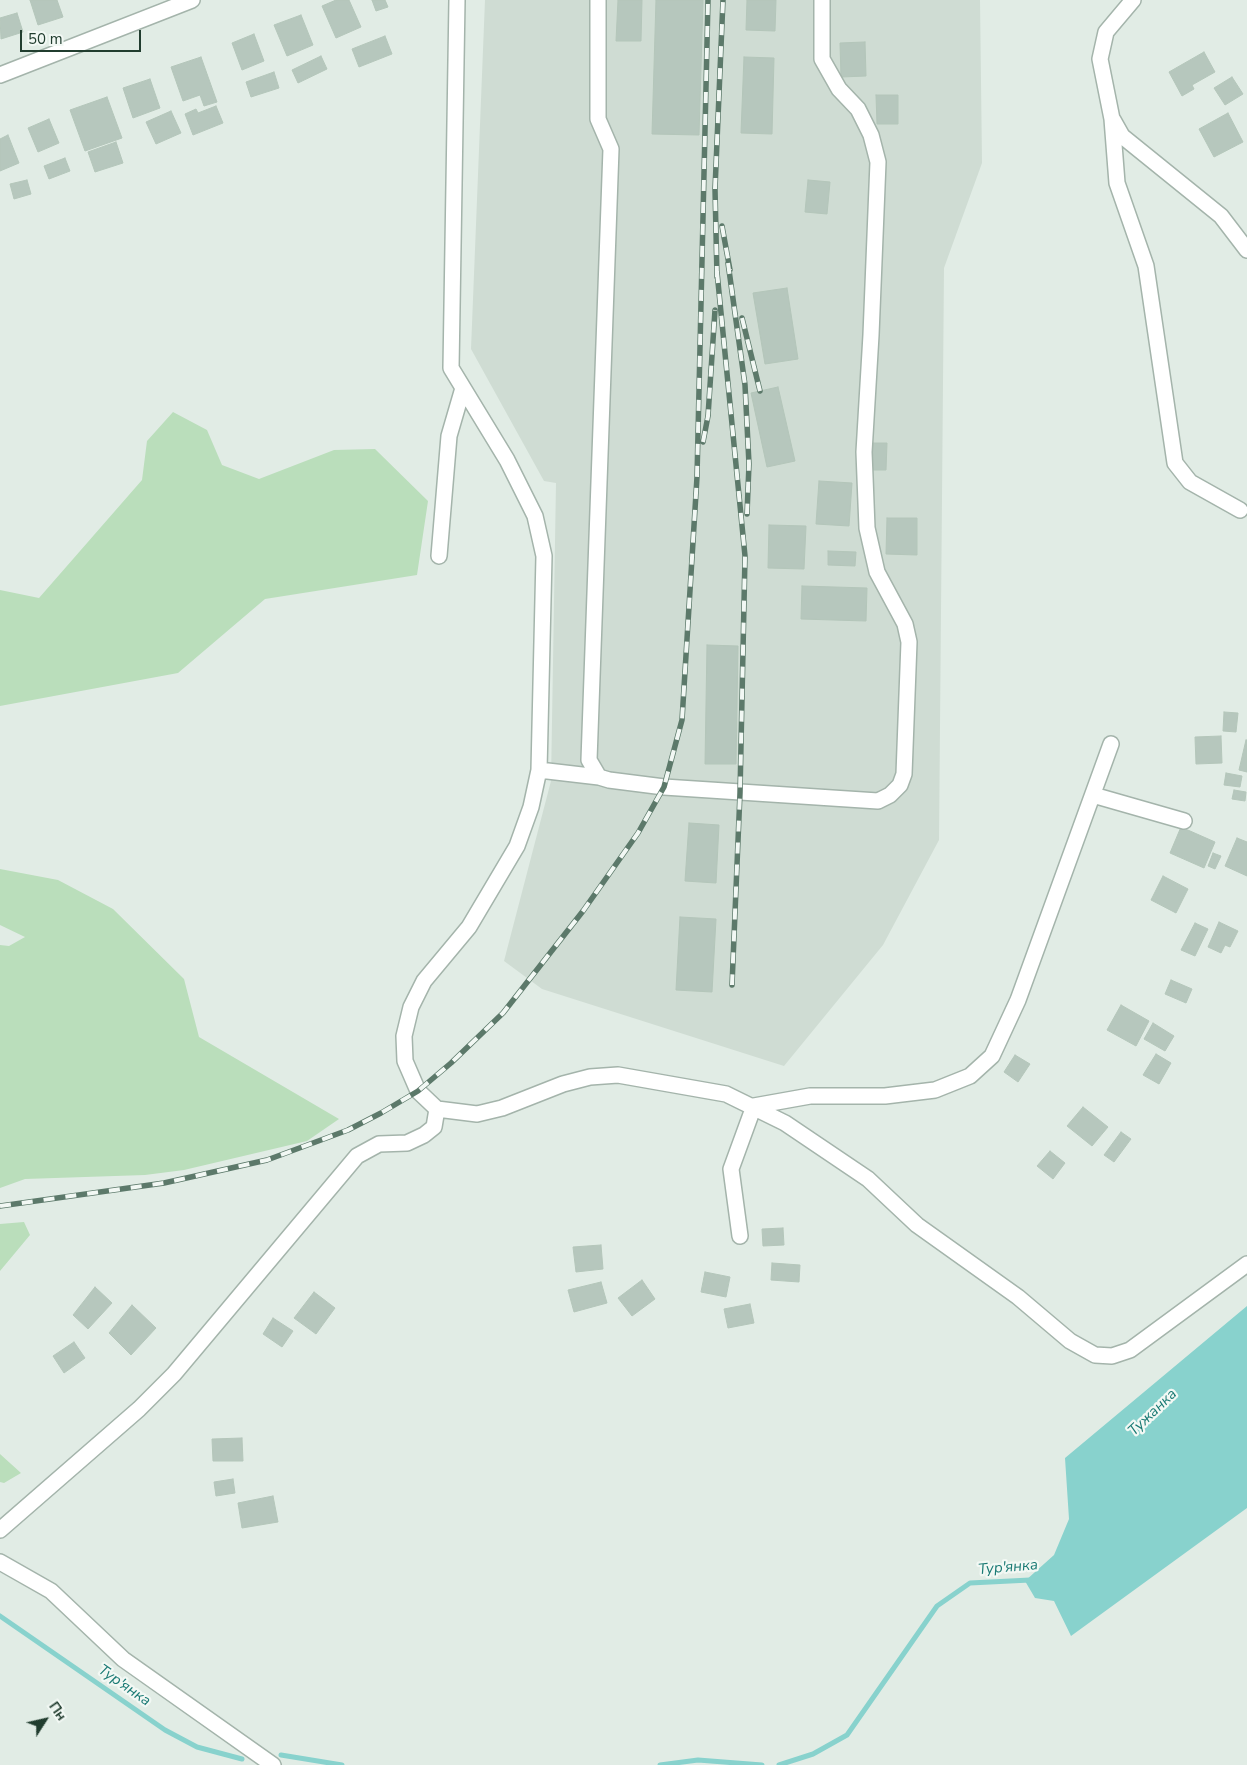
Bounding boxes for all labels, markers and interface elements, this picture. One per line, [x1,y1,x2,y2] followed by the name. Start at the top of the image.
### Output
[22,20,144,52] scale bar
[28,29,63,49] text: 50 m
[1125,1386,1181,1440] water label: Тужанка
[977,1556,1039,1580] water label: Тур'янка
[94,1661,154,1711] water label: Тур'янка
[20,1695,70,1745] north arrow
[44,1698,71,1724] text: Пн

